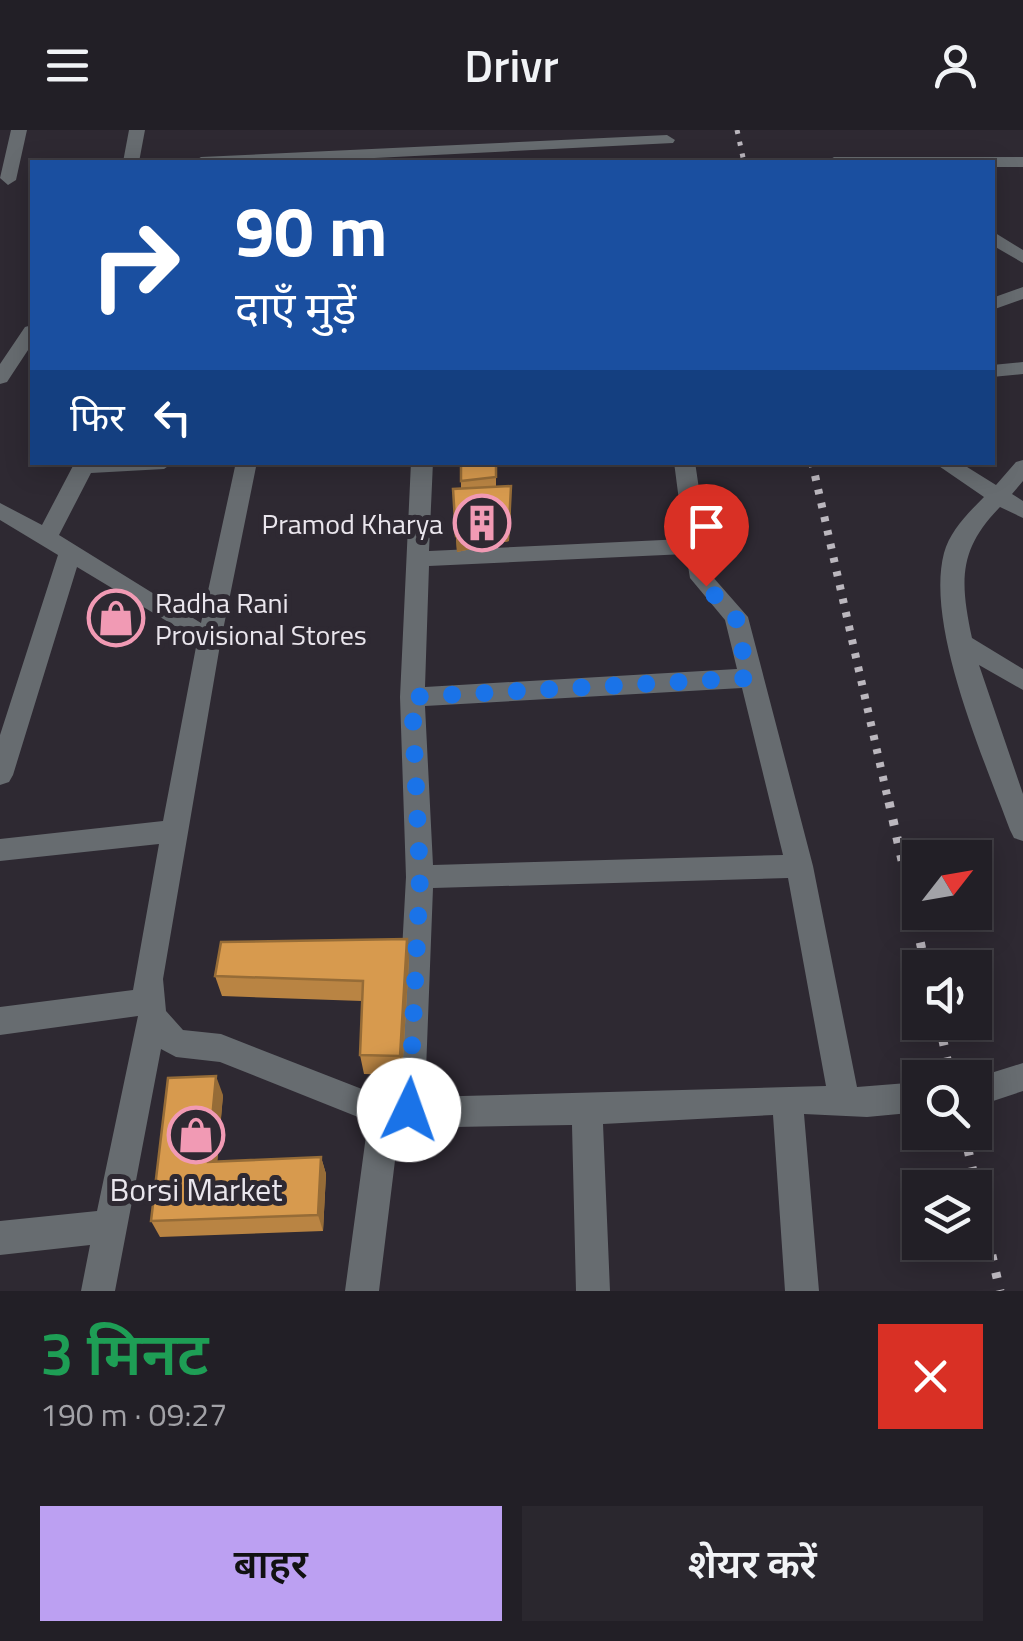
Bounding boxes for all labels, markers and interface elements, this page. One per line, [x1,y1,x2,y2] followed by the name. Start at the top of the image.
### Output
[464,31,559,99] text: Drivr
[40,38,95,93] icon: menu
[928,38,983,93] icon: person
[235,177,388,283] text: 90 m
[70,200,200,330] icon: right
[235,273,356,341] text: दाएँ मुड़ें
[70,388,125,446] text: फिर
[145,390,200,445] icon: left
[664,484,749,587] pin
[452,493,512,553] building icon: Pramod Kharya
[679,499,734,554] icon: arrive
[262,502,443,545] place label: Pramod Kharya
[155,581,367,656] place label: Radha Rani Provisional Stores
[86,588,146,648] shop icon: Radha Rani Provisional Stores
[902,840,992,930] north arrow
[902,840,992,1260] map controls
[902,950,992,1040] button: sound
[357,1058,461,1162] position arrow
[902,1060,992,1150] button: search
[166,1105,226,1165] shop icon: Borsi Market
[110,1165,282,1213] place label: Borsi Market
[902,1170,992,1260] button: layers
[40,1307,209,1398] text: 3 मिनट
[878,1324,983,1429] button: close
[40,1390,227,1438] text: 190 m · 09:27
[40,1506,502,1621] button: बाहर
[522,1506,983,1621] button: शेयर करें

